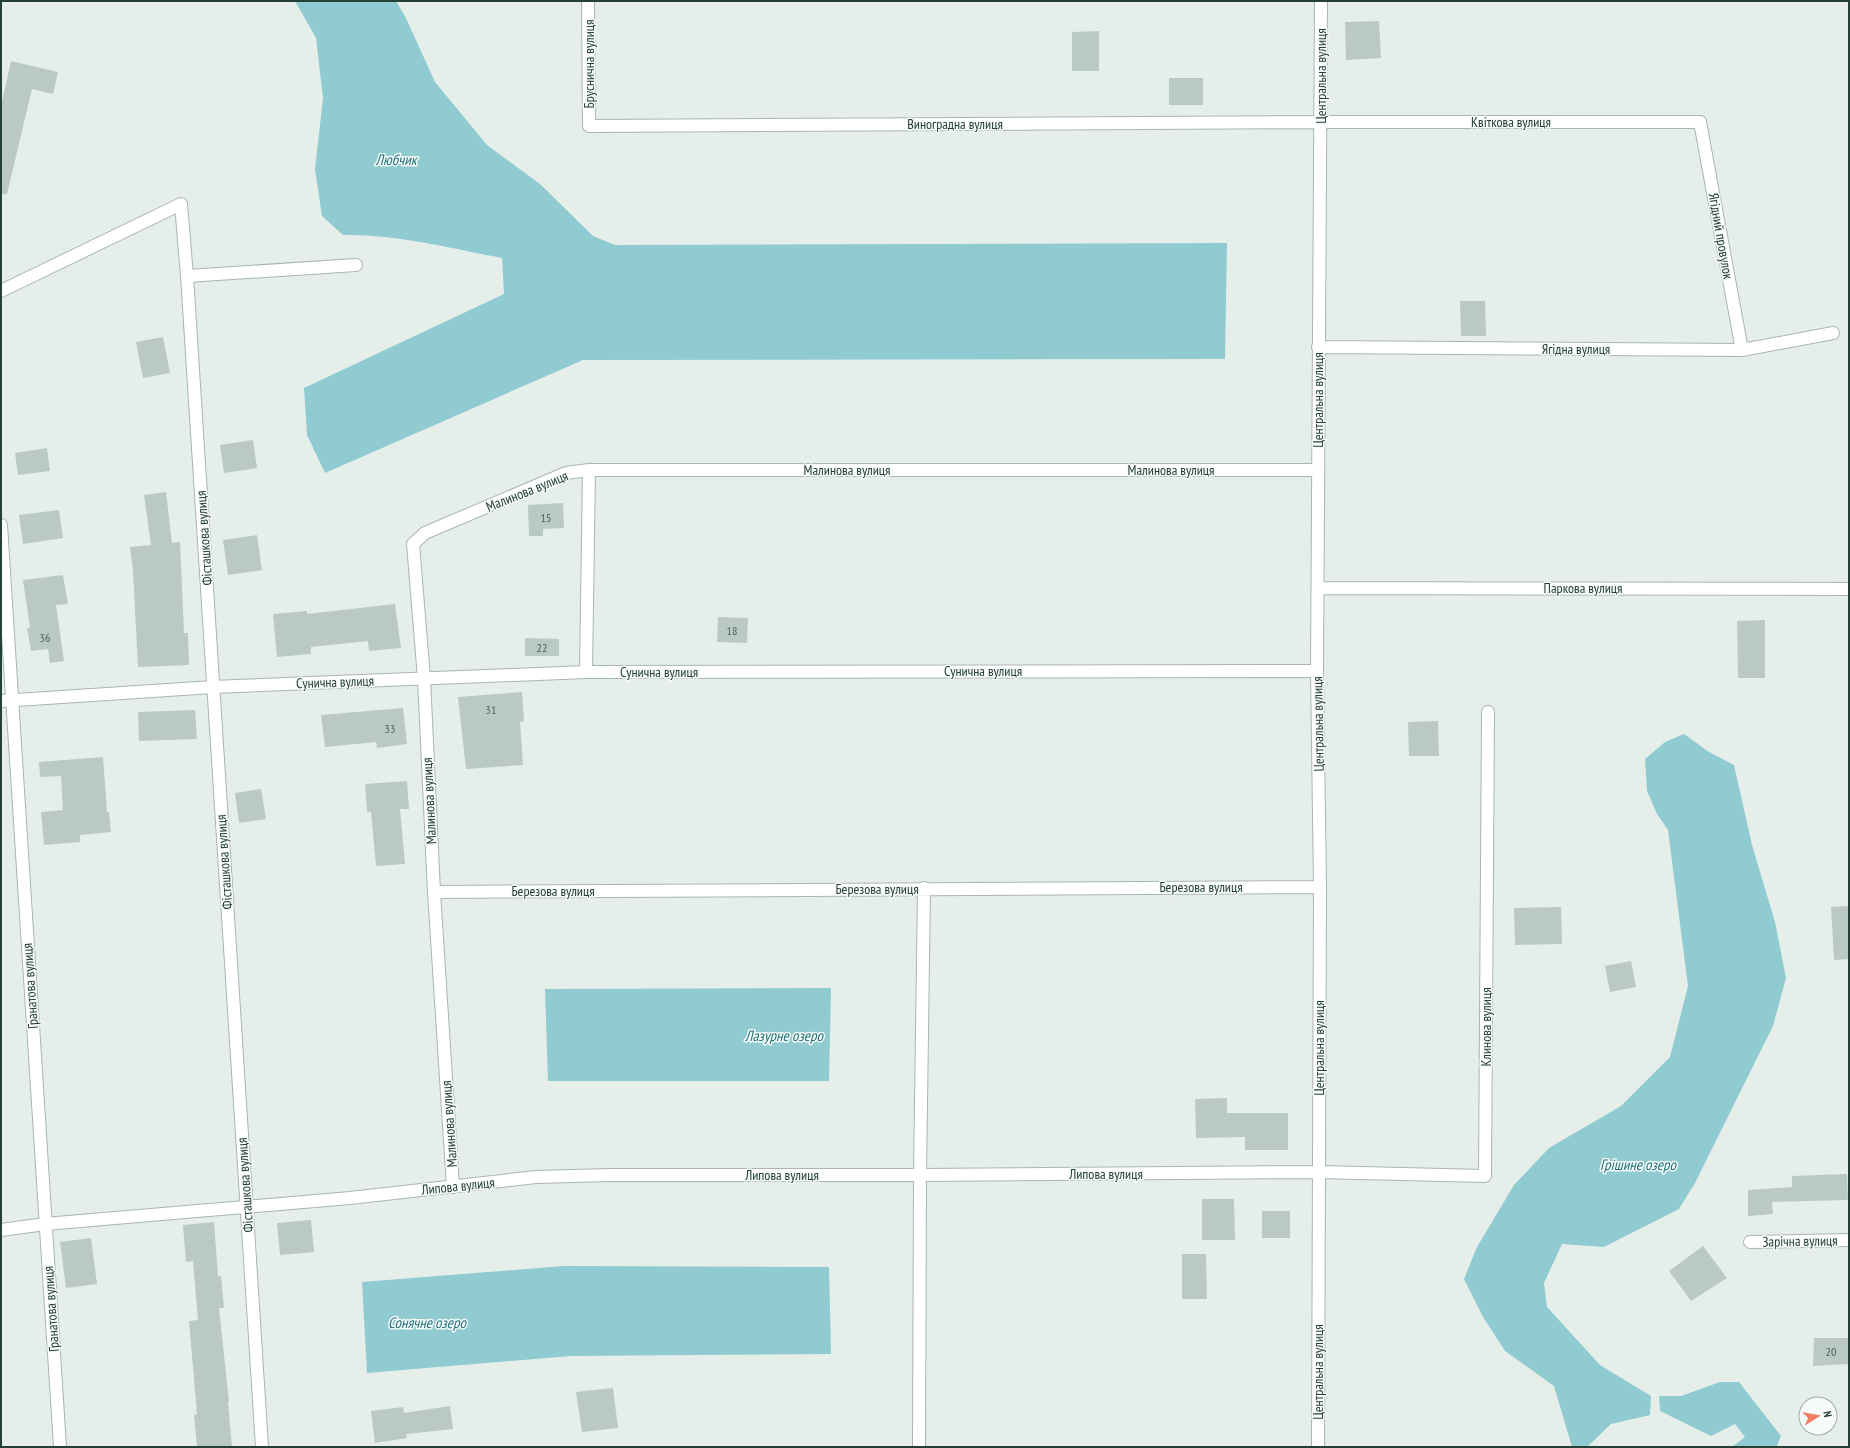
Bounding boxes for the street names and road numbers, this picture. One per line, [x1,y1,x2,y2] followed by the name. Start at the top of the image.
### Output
[580,20,598,108] street label: Бруснична вулиця
[1312,28,1330,124] street label: Центральна вулиця
[1471,113,1551,131] street label: Квіткова вулиця
[907,115,1003,133] street label: Виноградна вулиця
[1705,192,1738,281] street label: Ягідний провулок
[1542,340,1610,358] street label: Ягідна вулиця
[1309,352,1327,448] street label: Центральна вулиця
[804,461,890,479] street label: Малинова вулиця
[1128,461,1214,479] street label: Малинова вулиця
[483,466,571,516] street label: Малинова вулиця
[192,490,216,586] street label: Фісташкова вулиця
[1544,579,1622,597] street label: Паркова вулиця
[944,662,1022,680] street label: Сунична вулиця
[620,663,698,681] street label: Сунична вулиця
[296,672,374,692] street label: Сунична вулиця
[1308,676,1328,772] street label: Центральна вулиця
[418,757,440,845] street label: Малинова вулиця
[212,814,236,910] street label: Фісташкова вулиця
[1159,878,1243,896] street label: Березова вулиця
[835,880,919,898] street label: Березова вулиця
[511,882,595,900] street label: Березова вулиця
[18,943,42,1029] street label: Гранатова вулиця
[1477,987,1495,1067] street label: Клинова вулиця
[1310,1000,1328,1096] street label: Центральна вулиця
[437,1080,461,1168] street label: Малинова вулиця
[233,1137,257,1233] street label: Фісташкова вулиця
[1068,1165,1143,1183] street label: Липова вулиця
[744,1166,819,1184] street label: Липова вулиця
[419,1173,496,1199] street label: Липова вулиця
[1762,1231,1838,1251] street label: Зарічна вулиця
[39,1266,63,1352] street label: Гранатова вулиця
[1309,1324,1327,1420] street label: Центральна вулиця

